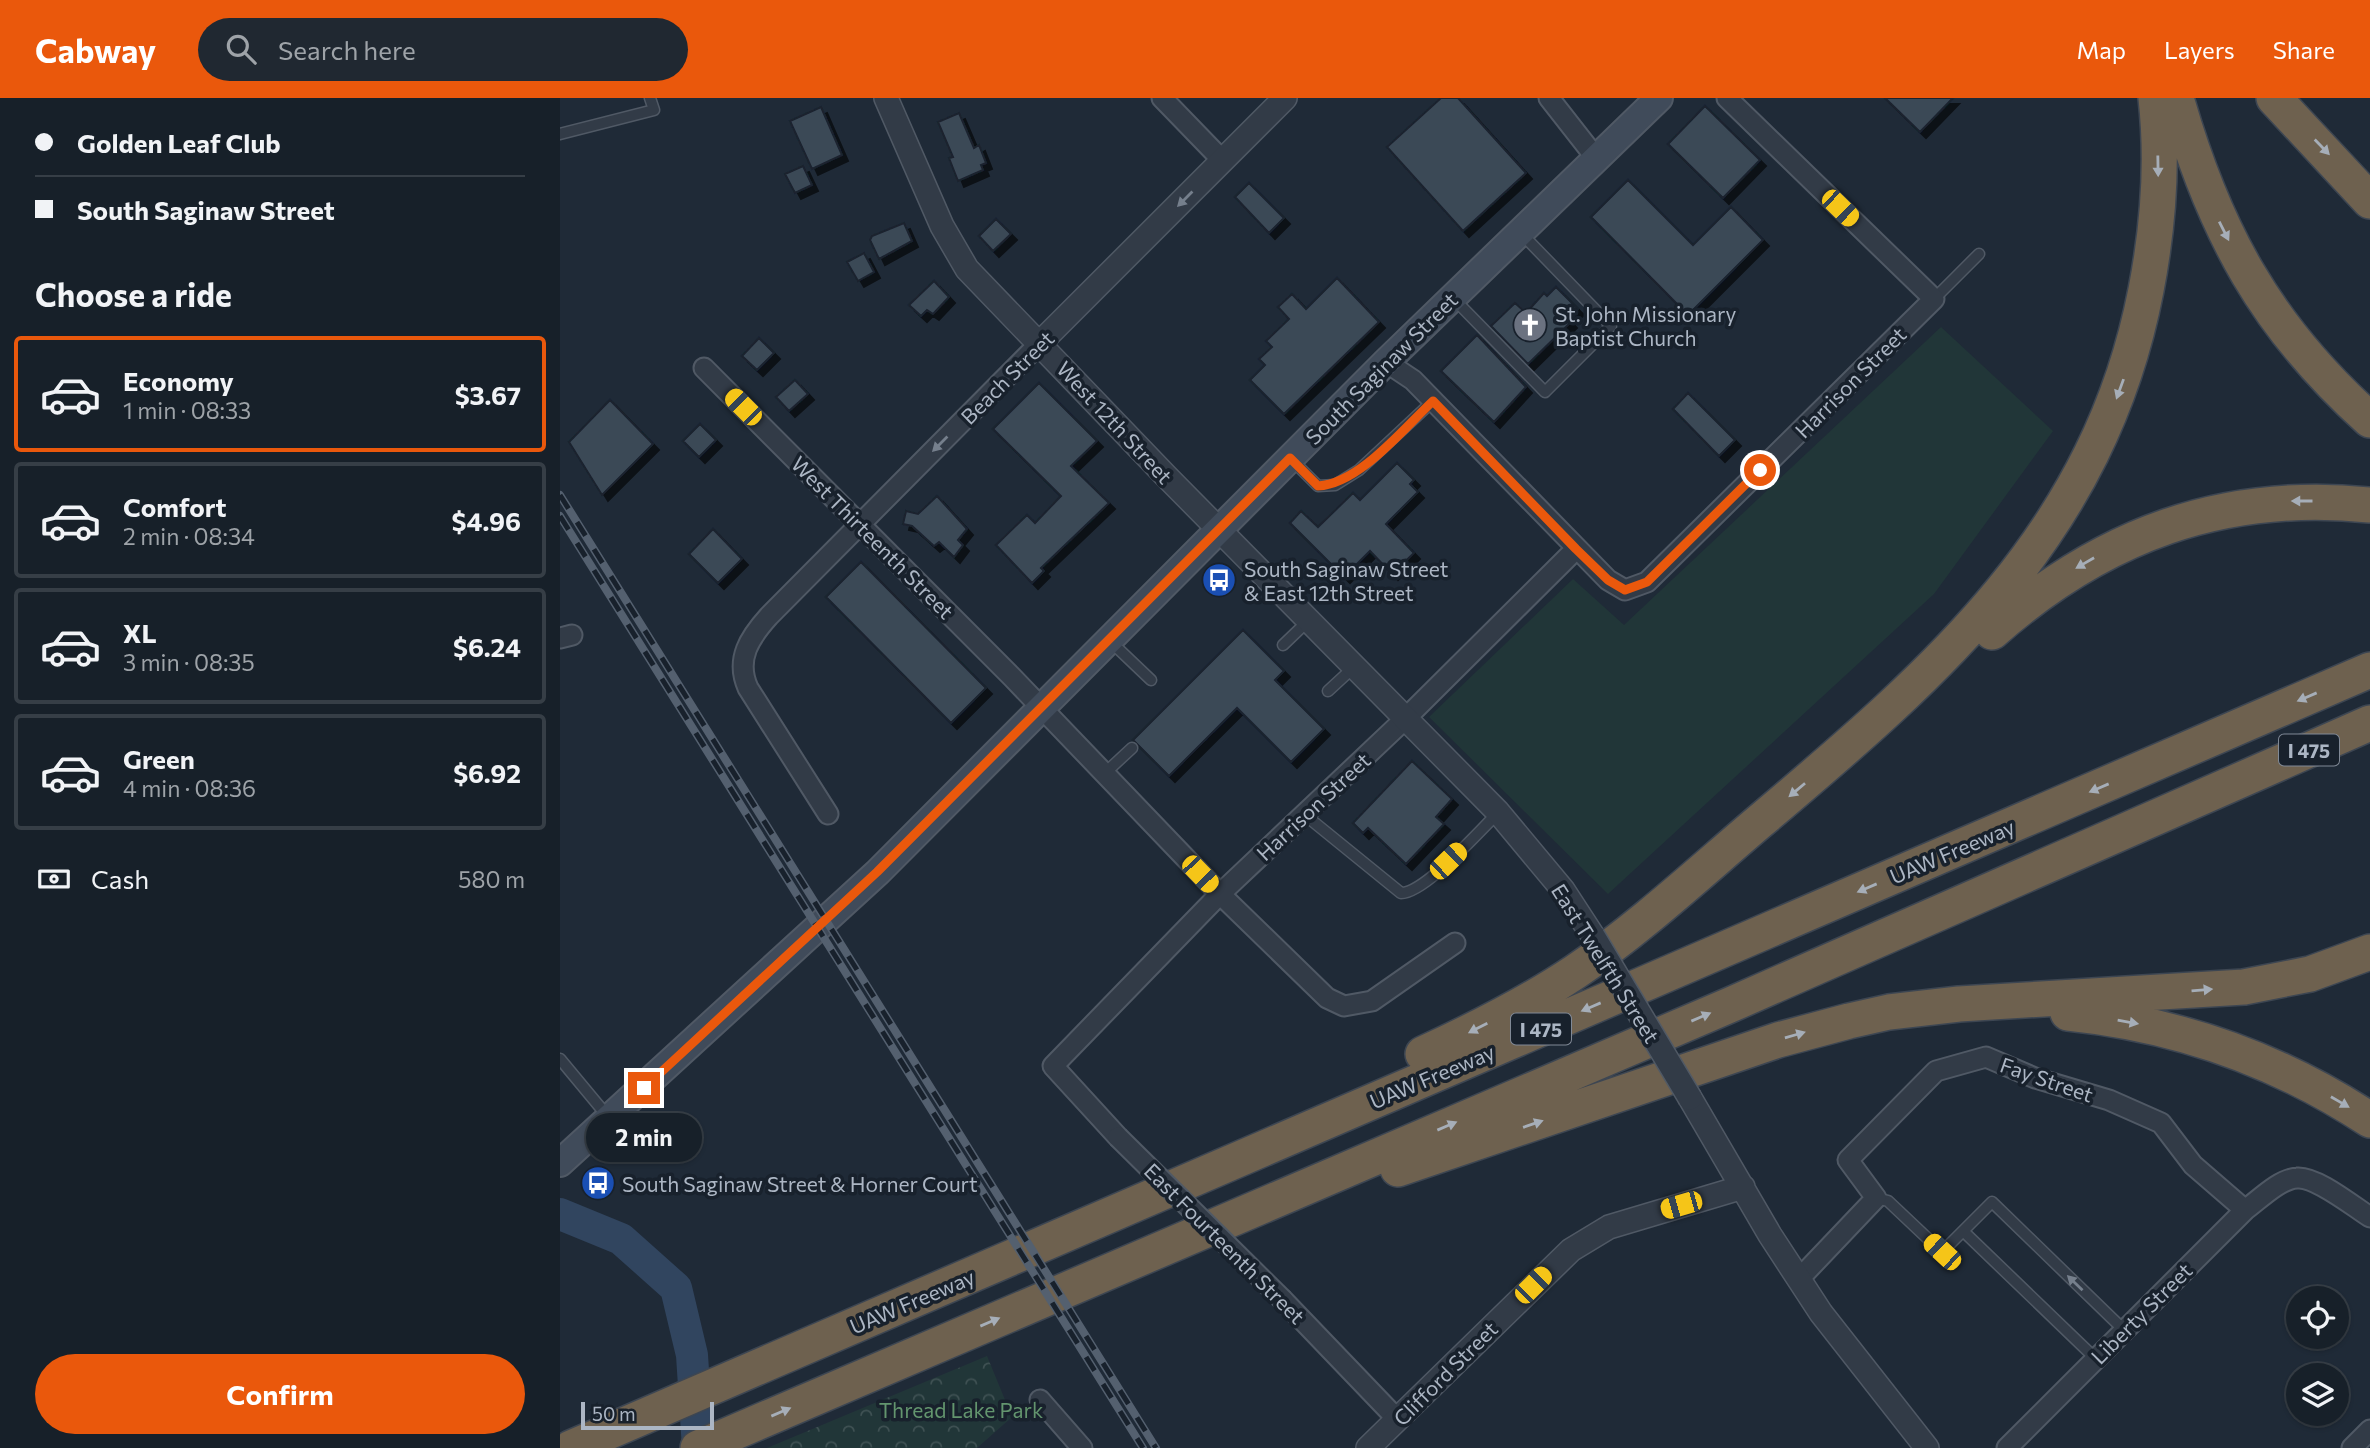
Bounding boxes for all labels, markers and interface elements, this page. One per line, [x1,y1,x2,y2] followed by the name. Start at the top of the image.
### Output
[198,18,688,81] search box
[35,29,156,70] text: Cabway
[222,30,260,68] icon: search
[278,34,416,65] text: Search here
[2077,35,2126,64] text: Map
[2164,35,2235,64] text: Layers
[2273,35,2335,64] text: Share
[77,127,281,158] text: Golden Leaf Club
[2314,138,2330,155] one-way arrow
[2152,155,2164,177] one-way arrow
[1818,186,1863,230] car
[1177,190,1194,207] one-way arrow
[77,194,335,225] text: South Saginaw Street
[2218,221,2229,241] one-way arrow
[35,274,232,314] text: Choose a ride
[1300,287,1462,449] street label: South Saginaw Street
[1555,301,1736,350] place label: St. John Missionary Baptist Church
[1511,306,1549,344] church icon: St. John Missionary Baptist Church
[1789,321,1911,443] street label: Harrison Street
[955,325,1059,429] street label: Beach Street
[1052,356,1178,488] street label: West 12th Street
[39,363,102,426] icon: car
[123,365,234,396] text: Economy
[455,379,521,410] text: $3.67
[2114,379,2125,400] one-way arrow
[721,385,766,429] car
[123,396,251,424] text: 1 min · 08:33
[933,435,949,452] one-way arrow
[787,451,959,623] street label: West Thirteenth Street
[1744,454,1776,486] route start
[39,489,102,552] icon: car
[123,491,226,522] text: Comfort
[2291,495,2313,507] one-way arrow
[452,505,521,536] text: $4.96
[123,522,255,550] text: 2 min · 08:34
[1244,556,1448,605] place label: South Saginaw Street & East 12th Street
[2076,557,2095,569] one-way arrow
[1200,561,1238,599] bus stop icon: South Saginaw Street & East 12th Street
[39,615,102,678] icon: car
[123,617,157,648] text: XL
[453,631,521,662] text: $6.24
[123,648,255,676] text: 3 min · 08:35
[2297,692,2318,703] one-way arrow
[2279,734,2339,765] road number: I 475
[39,741,102,804] icon: car
[123,743,195,774] text: Green
[1251,747,1375,865] street label: Harrison Street
[453,757,521,788] text: $6.92
[123,774,256,802] text: 4 min · 08:36
[1788,782,1806,798] one-way arrow
[2088,782,2109,793] one-way arrow
[1886,813,2018,888] street label: UAW Freeway
[1426,839,1471,883] car
[1178,852,1223,896] car
[35,860,73,898] icon: cash
[91,863,149,894] text: Cash
[458,865,525,893] text: 580 m
[1547,879,1665,1047] street label: East Twelfth Street
[1857,882,1878,893] one-way arrow
[2191,984,2213,995] one-way arrow
[1581,1001,1601,1013] one-way arrow
[1691,1011,1711,1023] one-way arrow
[1511,1014,1571,1044] road number: I 475
[2117,1016,2139,1027] one-way arrow
[1468,1023,1488,1034] one-way arrow
[1784,1030,1805,1040] one-way arrow
[1366,1038,1498,1113] street label: UAW Freeway
[1997,1051,2097,1107] street label: Fay Street
[628,1072,660,1104] route end
[2330,1096,2350,1108] one-way arrow
[586,1112,702,1162] callout: 2 min
[1522,1118,1543,1129] one-way arrow
[1437,1120,1457,1132] one-way arrow
[615,1123,673,1151] text: 2 min
[1140,1158,1310,1328] street label: East Fourteenth Street
[579,1164,617,1202] bus stop icon: South Saginaw Street & Horner Court
[622,1171,978,1196] place label: South Saginaw Street & Horner Court
[1658,1189,1705,1221] car
[1920,1230,1965,1274] car
[2085,1257,2197,1369] street label: Liberty Street
[846,1263,978,1338] street label: UAW Freeway
[1511,1263,1556,1307] car
[2067,1275,2084,1291] one-way arrow
[2286,1286,2349,1426] map controls
[2286,1286,2349,1349] button: locate
[980,1316,1000,1328] one-way arrow
[1388,1316,1502,1430] street label: Clifford Street
[35,1354,525,1434] button: Confirm
[2286,1363,2349,1426] button: layers
[879,1397,1043,1422] park label: Thread Lake Park
[581,1399,714,1431] scale bar
[592,1402,636,1425] text: 50 m
[771,1406,791,1418] one-way arrow

